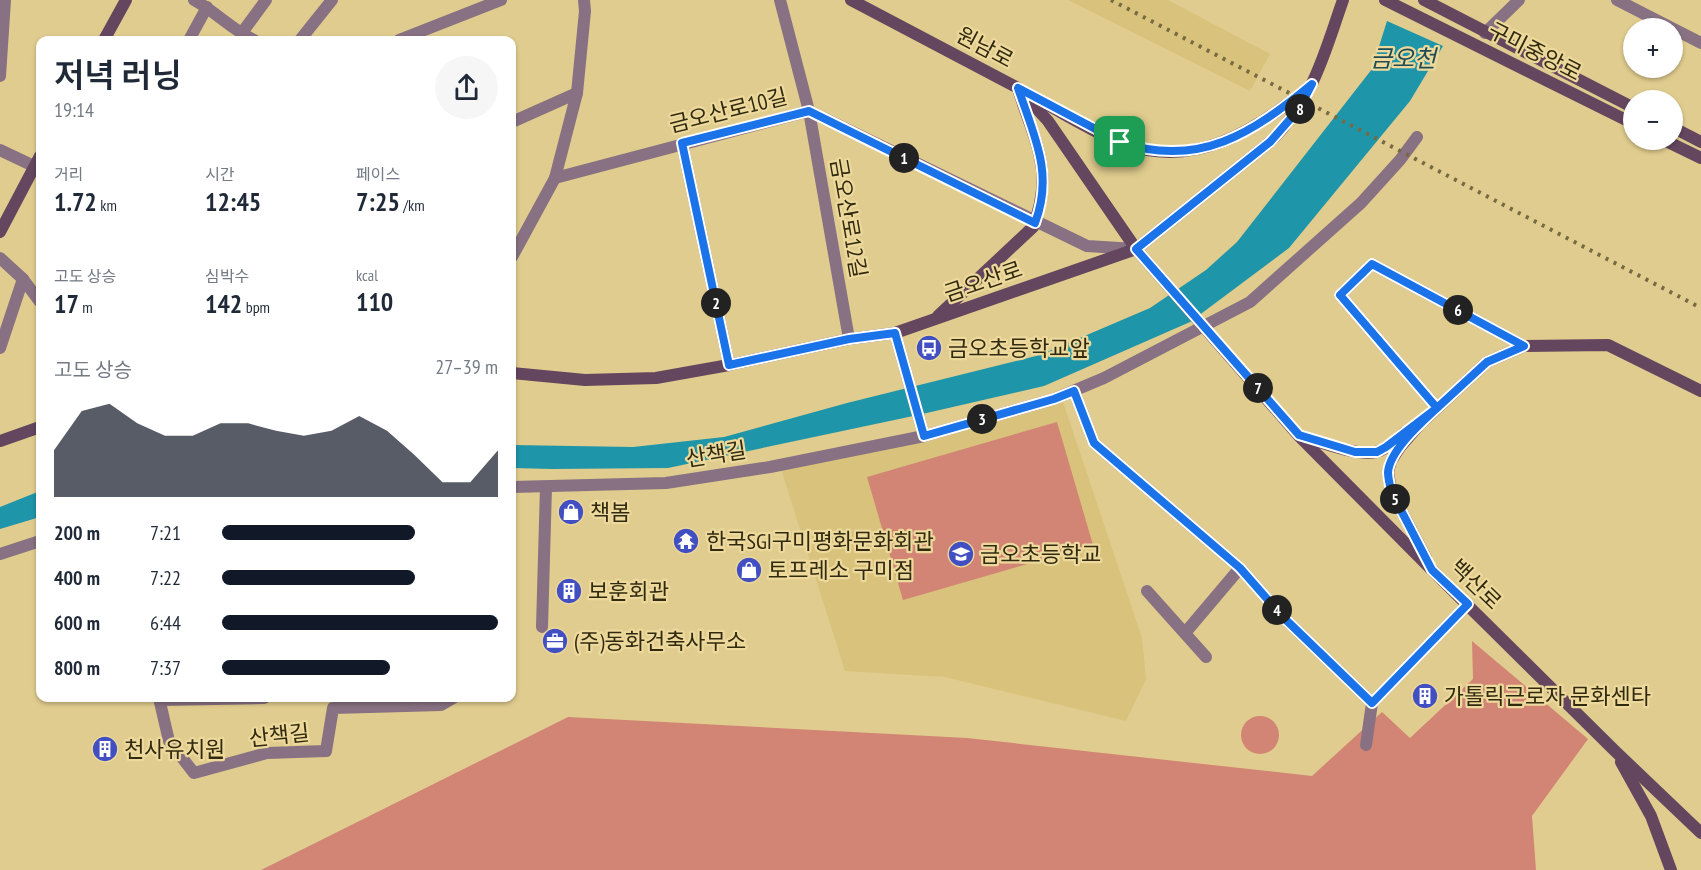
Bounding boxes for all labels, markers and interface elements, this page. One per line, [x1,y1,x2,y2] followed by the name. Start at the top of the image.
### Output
[1484,16,1586,86] street label: 구미중앙로
[1623,18,1683,150] map controls
[1623,18,1683,78] button: +
[952,20,1018,74] street label: 원남로
[1370,43,1439,74] water label: 금오천
[54,53,182,96] text: 저녁 러닝
[435,56,498,119] button: share
[666,82,790,138] street label: 금오산로10길
[1623,90,1683,150] button: −
[1285,94,1315,124] pin: 8
[54,97,94,123] text: 19:14
[1296,99,1304,119] text: 8
[1094,116,1145,167] pin
[1103,125,1136,158] icon: arrive
[889,143,919,173] pin: 1
[900,148,908,168] text: 1
[825,156,873,280] street label: 금오산로12길
[54,164,83,184] text: 거리
[205,164,234,184] text: 시간
[356,164,400,184] text: 페이스
[54,185,97,218] text: 1.72
[205,185,261,218] text: 12:45
[356,185,400,218] text: 7:25
[97,195,117,215] text: km
[400,195,425,215] text: /km
[940,255,1026,307] street label: 금오산로
[356,265,378,285] text: kcal
[54,266,116,286] text: 고도 상승
[205,266,249,286] text: 심박수
[356,285,393,318] text: 110
[54,287,79,320] text: 17
[205,287,242,320] text: 142
[701,288,731,318] pin: 2
[712,293,720,313] text: 2
[1443,295,1473,325] pin: 6
[79,297,93,317] text: m
[242,297,270,317] text: bpm
[1454,300,1462,320] text: 6
[914,333,944,363] bus stop icon: 금오초등학교앞
[948,334,1090,362] place label: 금오초등학교앞
[435,354,498,380] text: 27–39 m
[54,357,132,383] text: 고도 상승
[1243,373,1273,403] pin: 7
[1254,378,1262,398] text: 7
[967,404,997,434] pin: 3
[978,409,986,429] text: 3
[684,435,748,473] street label: 산책길
[1380,484,1410,514] pin: 5
[1391,489,1399,509] text: 5
[556,497,586,527] shop icon: 책봄
[590,498,630,526] place label: 책봄
[54,520,100,546] text: 200 m
[150,520,181,546] text: 7:21
[671,526,701,556] temple icon: 한국SGI구미평화문화회관
[706,527,934,555] place label: 한국SGI구미평화문화회관
[946,539,976,569] school or university icon: 금오초등학교
[980,540,1101,568] place label: 금오초등학교
[1444,553,1508,615] street label: 백산로
[734,555,764,585] shop icon: 토프레소 구미점
[768,556,914,584] place label: 토프레소 구미점
[54,565,100,591] text: 400 m
[150,565,181,591] text: 7:22
[554,576,584,606] building icon: 보훈회관
[588,577,669,605] place label: 보훈회관
[1262,595,1292,625] pin: 4
[1273,600,1281,620] text: 4
[54,610,100,636] text: 600 m
[150,610,181,636] text: 6:44
[540,626,570,656] office icon: (주)동화건축사무소
[574,627,746,655] place label: (주)동화건축사무소
[54,655,100,681] text: 800 m
[150,655,181,681] text: 7:37
[1410,681,1440,711] building icon: 가톨릭근로자 문화센타
[1444,682,1651,710] place label: 가톨릭근로자 문화센타
[247,718,311,752] street label: 산책길
[90,734,120,764] building icon: 천사유치원
[124,735,225,763] place label: 천사유치원

